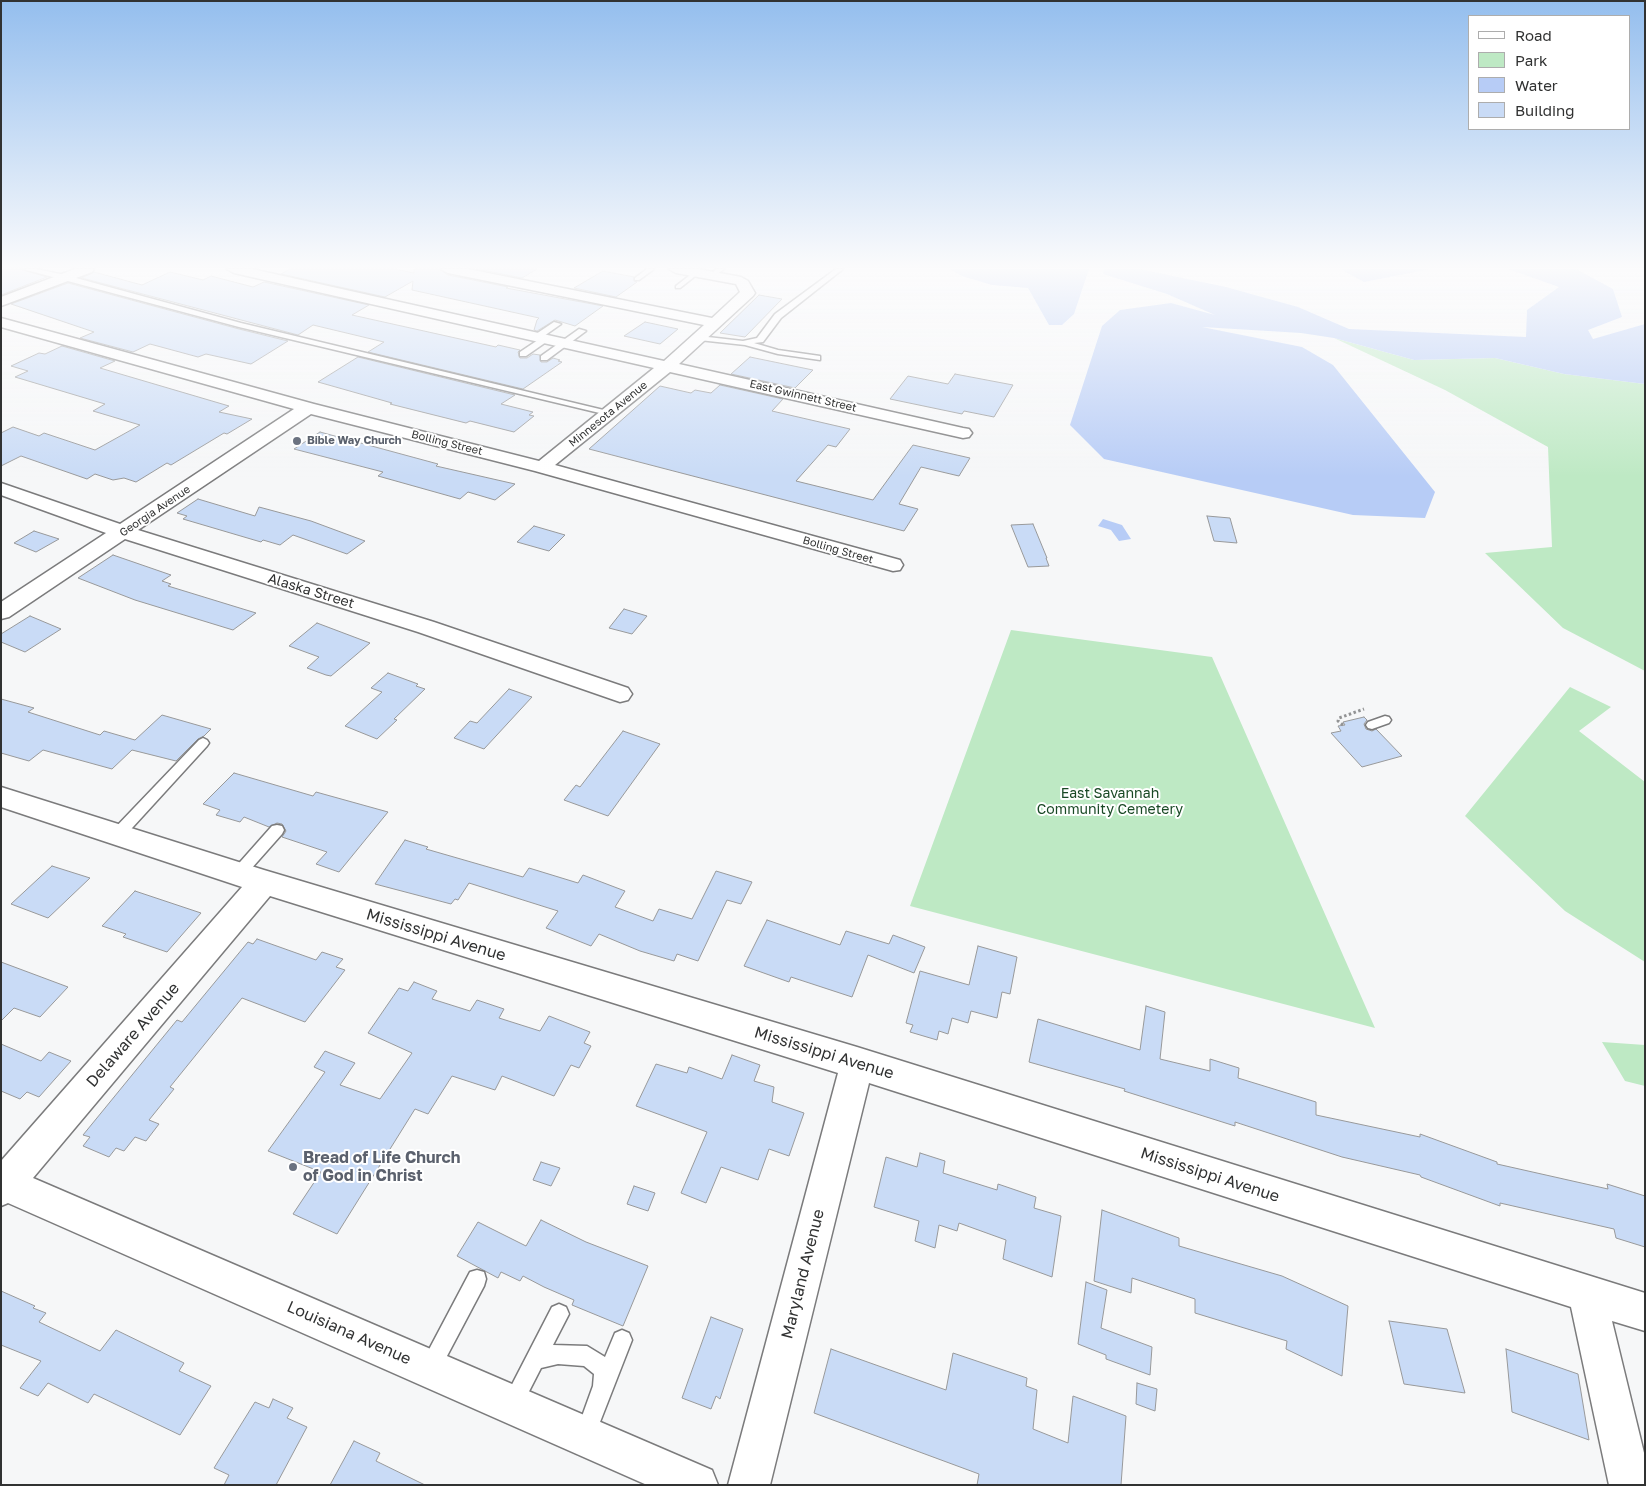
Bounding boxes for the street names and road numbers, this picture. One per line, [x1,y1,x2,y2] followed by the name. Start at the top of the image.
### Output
[748,377,858,415] street label: East Gwinnett Street
[566,378,650,450] street label: Minnesota Avenue
[410,428,484,458] street label: Bolling Street
[117,482,193,540] street label: Georgia Avenue
[801,534,875,566] street label: Bolling Street
[266,570,356,612] street label: Alaska Street
[364,905,508,965] street label: Mississippi Avenue
[82,979,184,1091] street label: Delaware Avenue
[752,1023,896,1083] street label: Mississippi Avenue
[1138,1143,1282,1207] street label: Mississippi Avenue
[778,1207,828,1341] street label: Maryland Avenue
[284,1297,414,1369] street label: Louisiana Avenue

